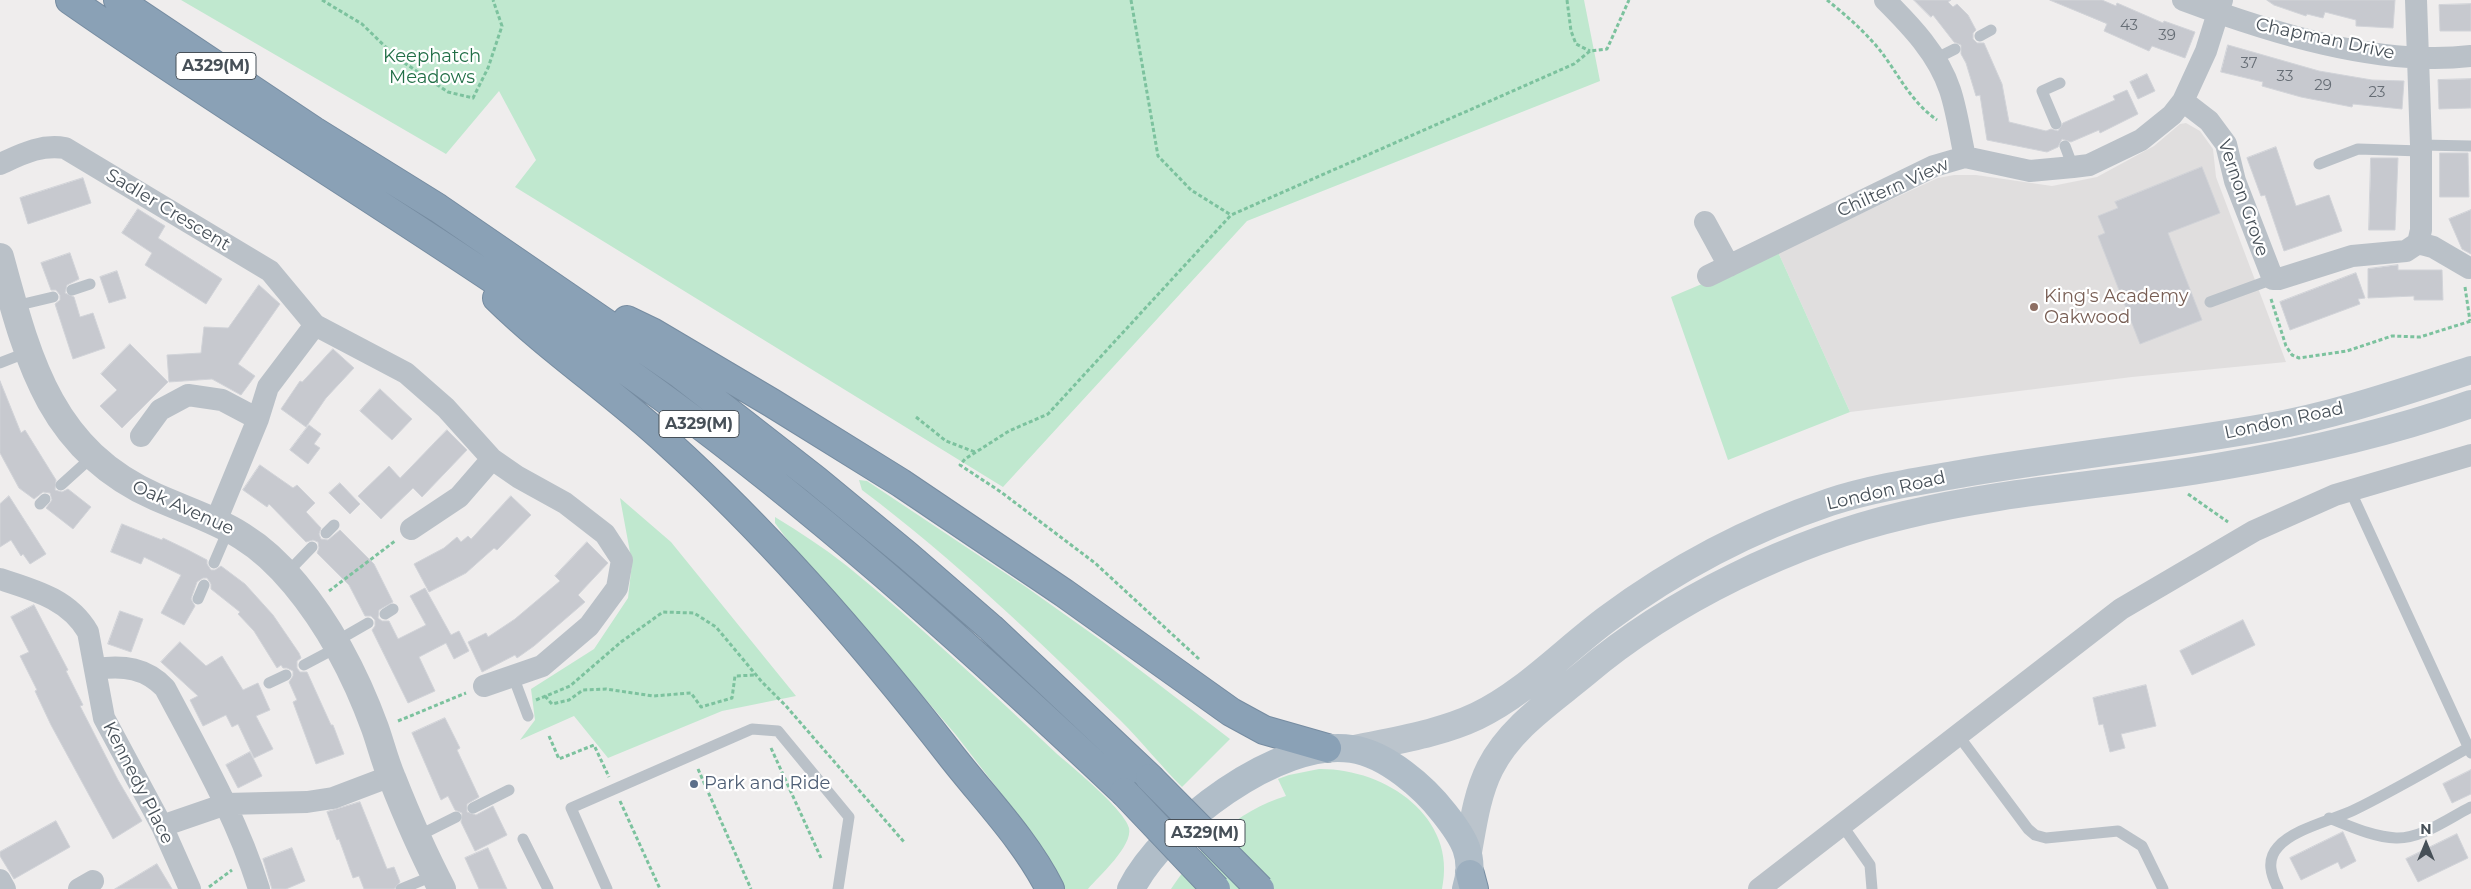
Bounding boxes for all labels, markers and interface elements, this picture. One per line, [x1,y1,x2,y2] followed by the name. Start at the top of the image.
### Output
[2254,14,2396,64] street label: Chapman Drive
[2120,17,2138,35] house number: 43
[2158,27,2176,45] house number: 39
[383,46,481,88] park label: Keephatch Meadows
[176,52,256,80] road number: A329(M)
[2240,55,2258,73] house number: 37
[2277,68,2293,86] house number: 33
[2314,77,2332,95] house number: 29
[2369,84,2385,102] house number: 23
[2213,137,2273,259] street label: Vernon Grove
[1834,154,1952,222] street label: Chiltern View
[102,164,234,256] street label: Sadler Crescent
[2044,286,2188,328] place label: King's Academy Oakwood
[2028,301,2040,313] marker: King's Academy Oakwood
[2222,398,2346,444] street label: London Road
[659,410,739,438] road number: A329(M)
[1824,467,1948,515] street label: London Road
[129,476,237,540] street label: Oak Avenue
[98,718,178,848] street label: Kennedy Place
[704,773,830,795] place label: Park and Ride
[688,778,700,790] marker: Park and Ride
[2401,819,2451,869] north arrow
[1165,820,1245,846] road number: A329(M)
[2420,820,2432,838] text: N

